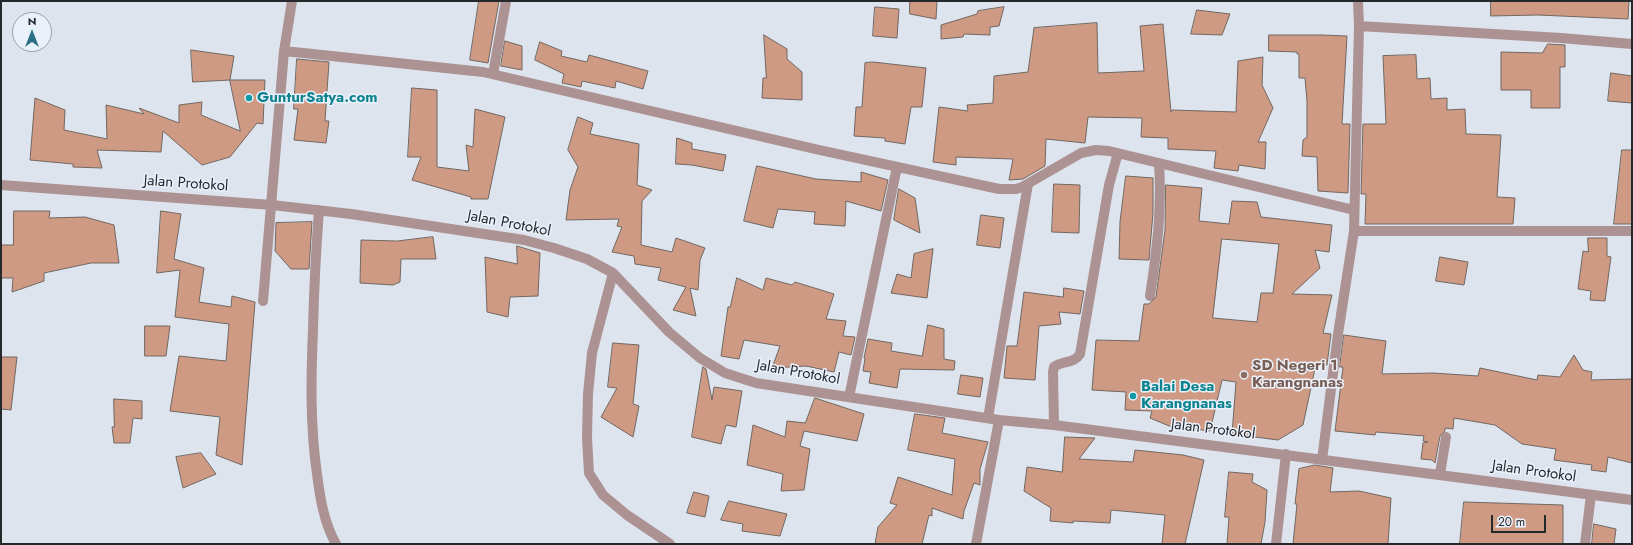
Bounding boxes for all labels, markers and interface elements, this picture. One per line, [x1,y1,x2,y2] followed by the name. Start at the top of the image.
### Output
[12,12,52,52] north arrow
[28,13,36,29] text: N
[257,89,378,107] place label: GunturSatya.com
[244,93,254,103] marker: GunturSatya.com
[143,172,229,196] street label: Jalan Protokol
[466,207,552,241] street label: Jalan Protokol
[755,357,841,389] street label: Jalan Protokol
[1252,357,1343,392] place label: SD Negeri 1 Karangnanas
[1239,370,1249,380] marker: SD Negeri 1 Karangnanas
[1141,378,1232,413] place label: Balai Desa Karangnanas
[1128,391,1138,401] marker: Balai Desa Karangnanas
[1170,416,1256,444] street label: Jalan Protokol
[1491,457,1577,487] street label: Jalan Protokol
[1493,507,1548,533] scale bar
[1498,513,1525,531] text: 20 m

